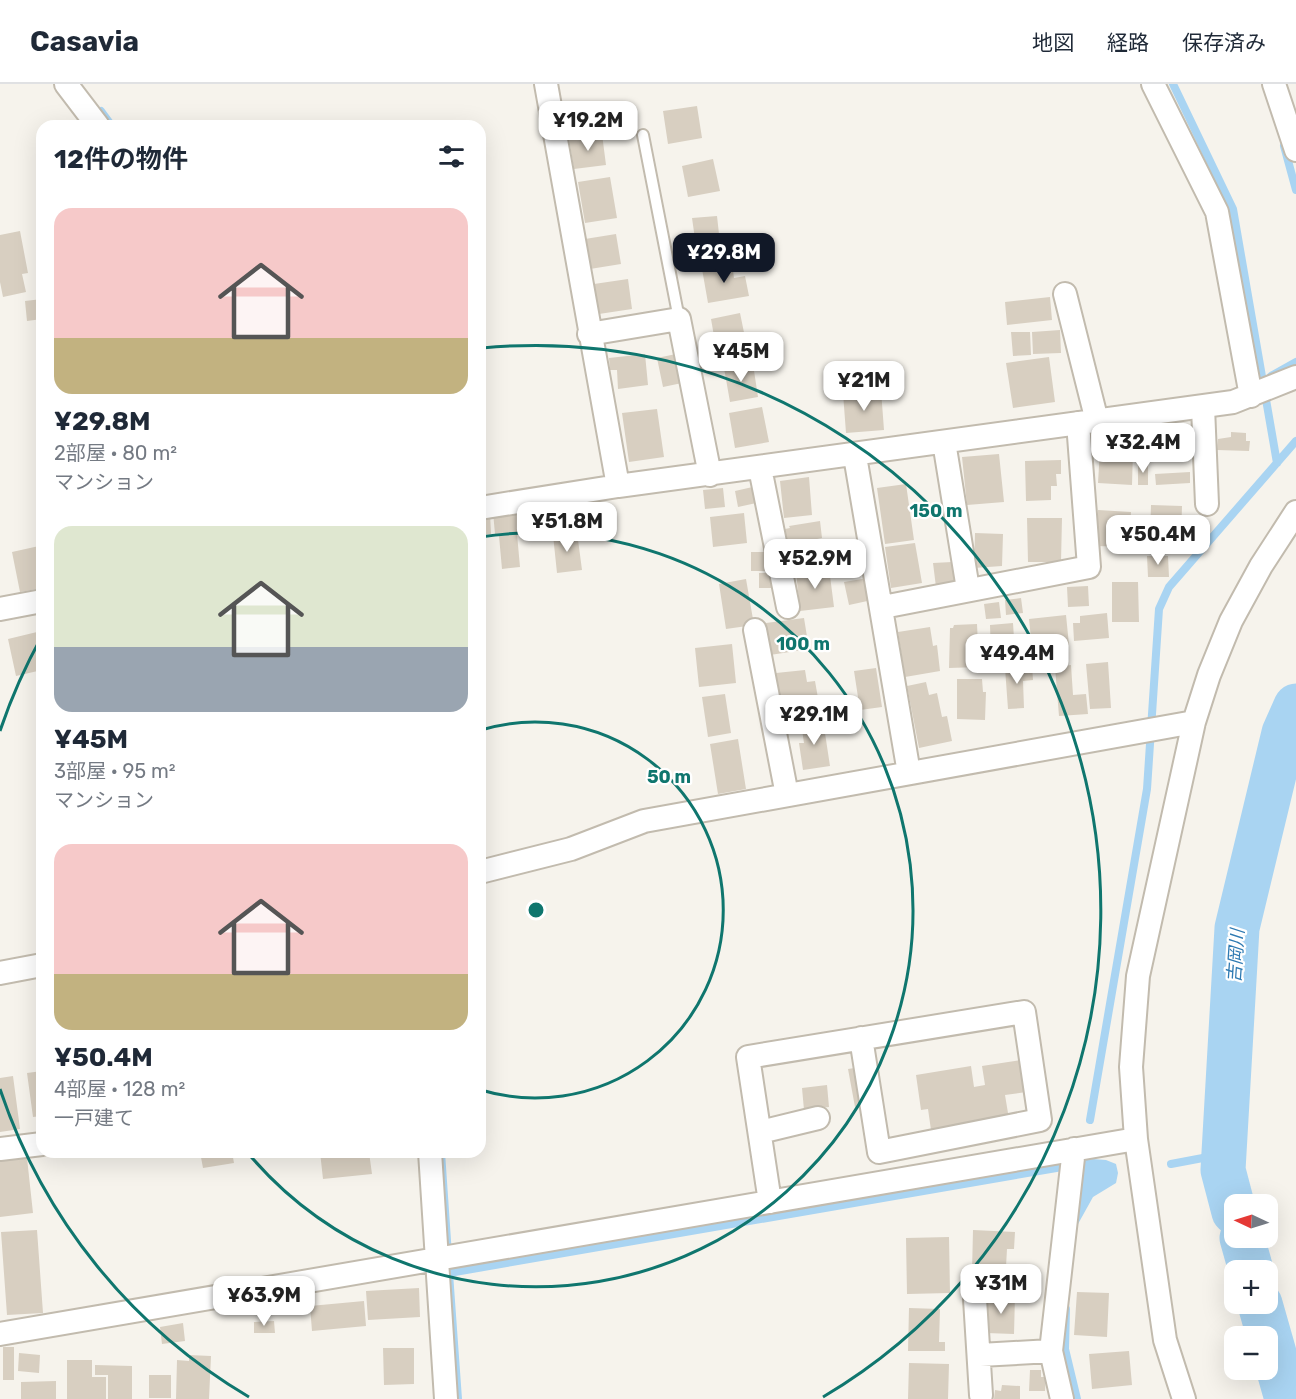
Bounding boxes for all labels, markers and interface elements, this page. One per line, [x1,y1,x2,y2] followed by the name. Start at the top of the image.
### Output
[30,25,139,58] text: Casavia
[1032,30,1074,55] text: 地図
[1107,30,1149,55] text: 経路
[1182,30,1266,55] text: 保存済み
[539,101,637,152] pin: ¥19.2M
[553,108,623,132] text: ¥19.2M
[435,140,468,173] icon: filters
[54,144,188,175] text: 12件の物件
[675,233,773,284] pin: ¥29.8M
[687,240,761,264] text: ¥29.8M
[207,247,315,355] icon: home
[705,332,777,383] pin: ¥45M
[713,339,769,363] text: ¥45M
[828,361,900,412] pin: ¥21M
[837,368,891,392] text: ¥21M
[54,406,151,437] text: ¥29.8M
[1094,423,1192,474] pin: ¥32.4M
[1105,430,1181,454] text: ¥32.4M
[54,441,177,465] text: 2部屋 · 80 m²
[54,470,154,494] text: マンション
[909,500,963,522] text: 150 m
[518,502,616,553] pin: ¥51.8M
[531,509,603,533] text: ¥51.8M
[1109,515,1207,566] pin: ¥50.4M
[1120,522,1196,546] text: ¥50.4M
[766,539,864,590] pin: ¥52.9M
[778,546,852,570] text: ¥52.9M
[207,565,315,673] icon: home
[776,633,830,655] text: 100 m
[968,634,1066,685] pin: ¥49.4M
[980,641,1054,665] text: ¥49.4M
[765,695,863,746] pin: ¥29.1M
[779,702,849,726] text: ¥29.1M
[54,724,128,755] text: ¥45M
[54,759,176,783] text: 3部屋 · 95 m²
[647,766,691,788] text: 50 m
[54,788,154,812] text: マンション
[207,883,315,991] icon: home
[526,900,546,920] centre of rings
[1223,926,1249,984] water label: 吉岡川
[54,1042,153,1073] text: ¥50.4M
[54,1077,185,1101] text: 4部屋 · 128 m²
[54,1106,134,1130] text: 一戸建て
[1224,1194,1278,1248] north arrow
[1224,1194,1278,1380] map controls
[1224,1260,1278,1314] button: +
[965,1264,1037,1315] pin: ¥31M
[974,1271,1028,1295] text: ¥31M
[215,1276,313,1327] pin: ¥63.9M
[227,1283,301,1307] text: ¥63.9M
[1224,1326,1278,1380] button: −

